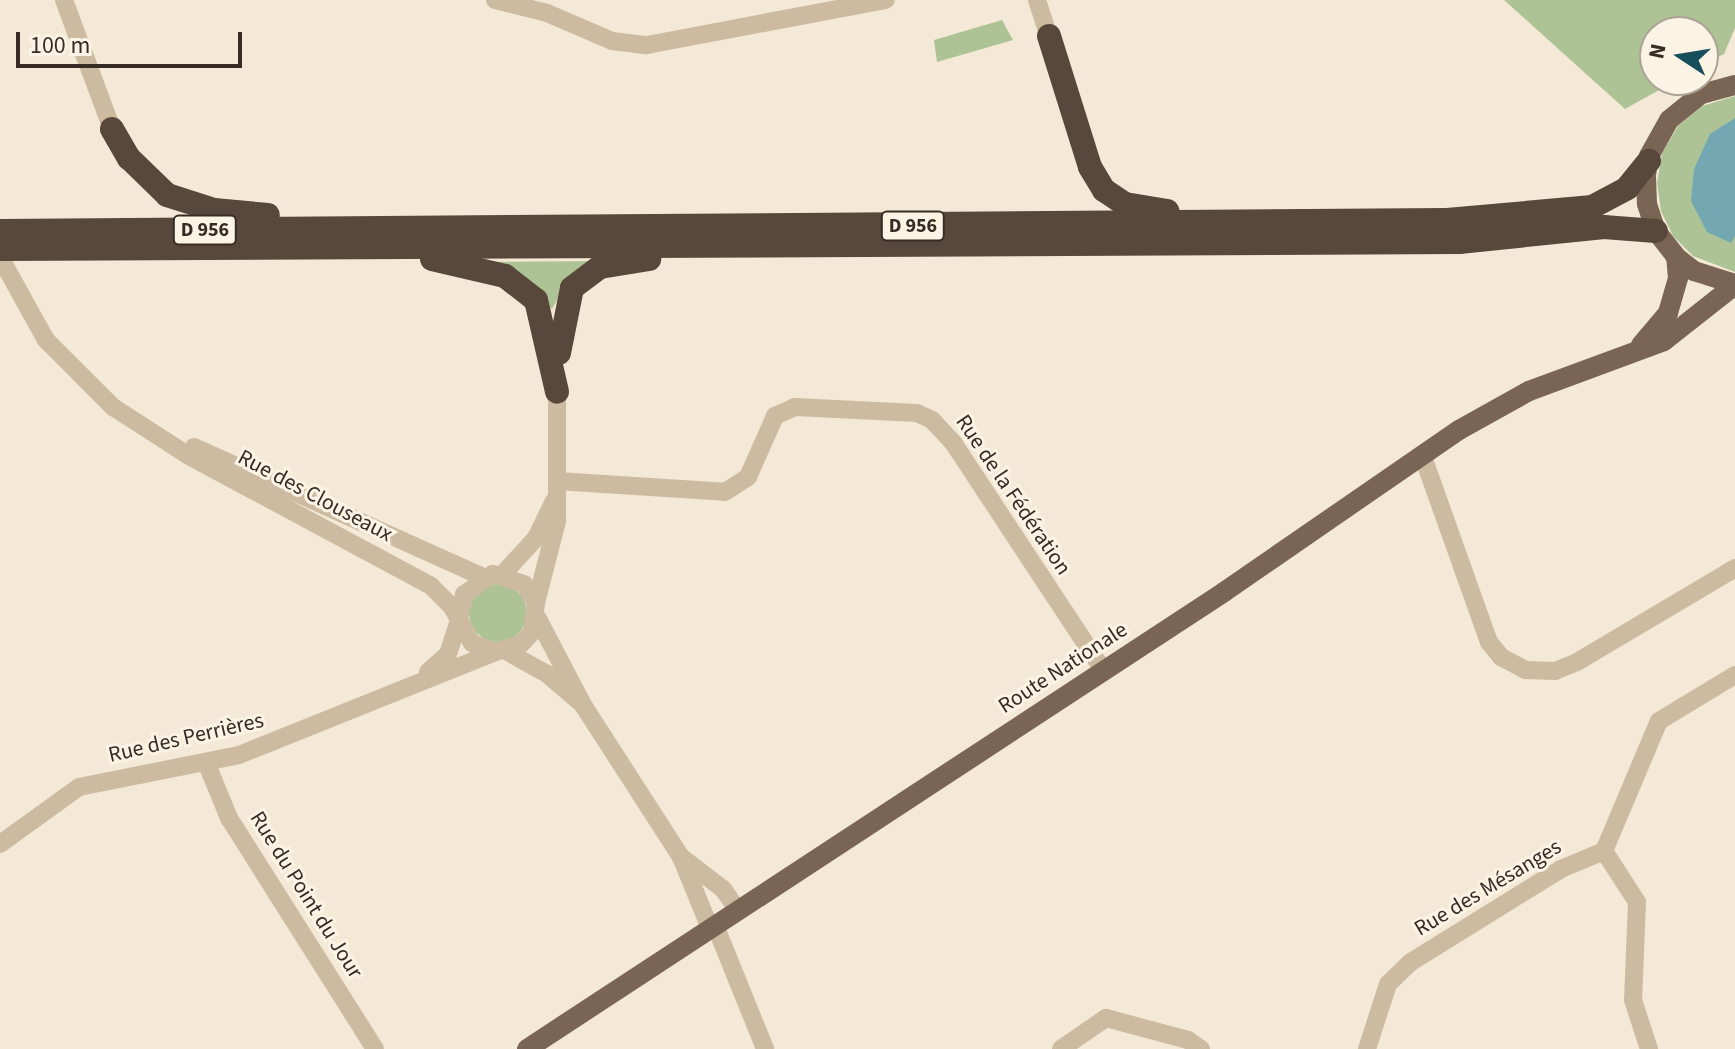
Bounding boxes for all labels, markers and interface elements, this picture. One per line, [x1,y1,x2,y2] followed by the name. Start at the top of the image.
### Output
[20,16,246,66] scale bar
[1639,16,1719,96] north arrow
[30,28,90,63] text: 100 m
[1640,41,1675,62] text: N
[879,210,947,242] road number: D 956
[171,214,239,246] road number: D 956
[950,410,1076,580] street label: Rue de la Fédération
[233,444,397,548] street label: Rue des Clouseaux
[994,617,1132,719] street label: Route Nationale
[106,707,266,769] street label: Rue des Perrières
[244,807,368,983] street label: Rue du Point du Jour
[1410,834,1566,942] street label: Rue des Mésanges

